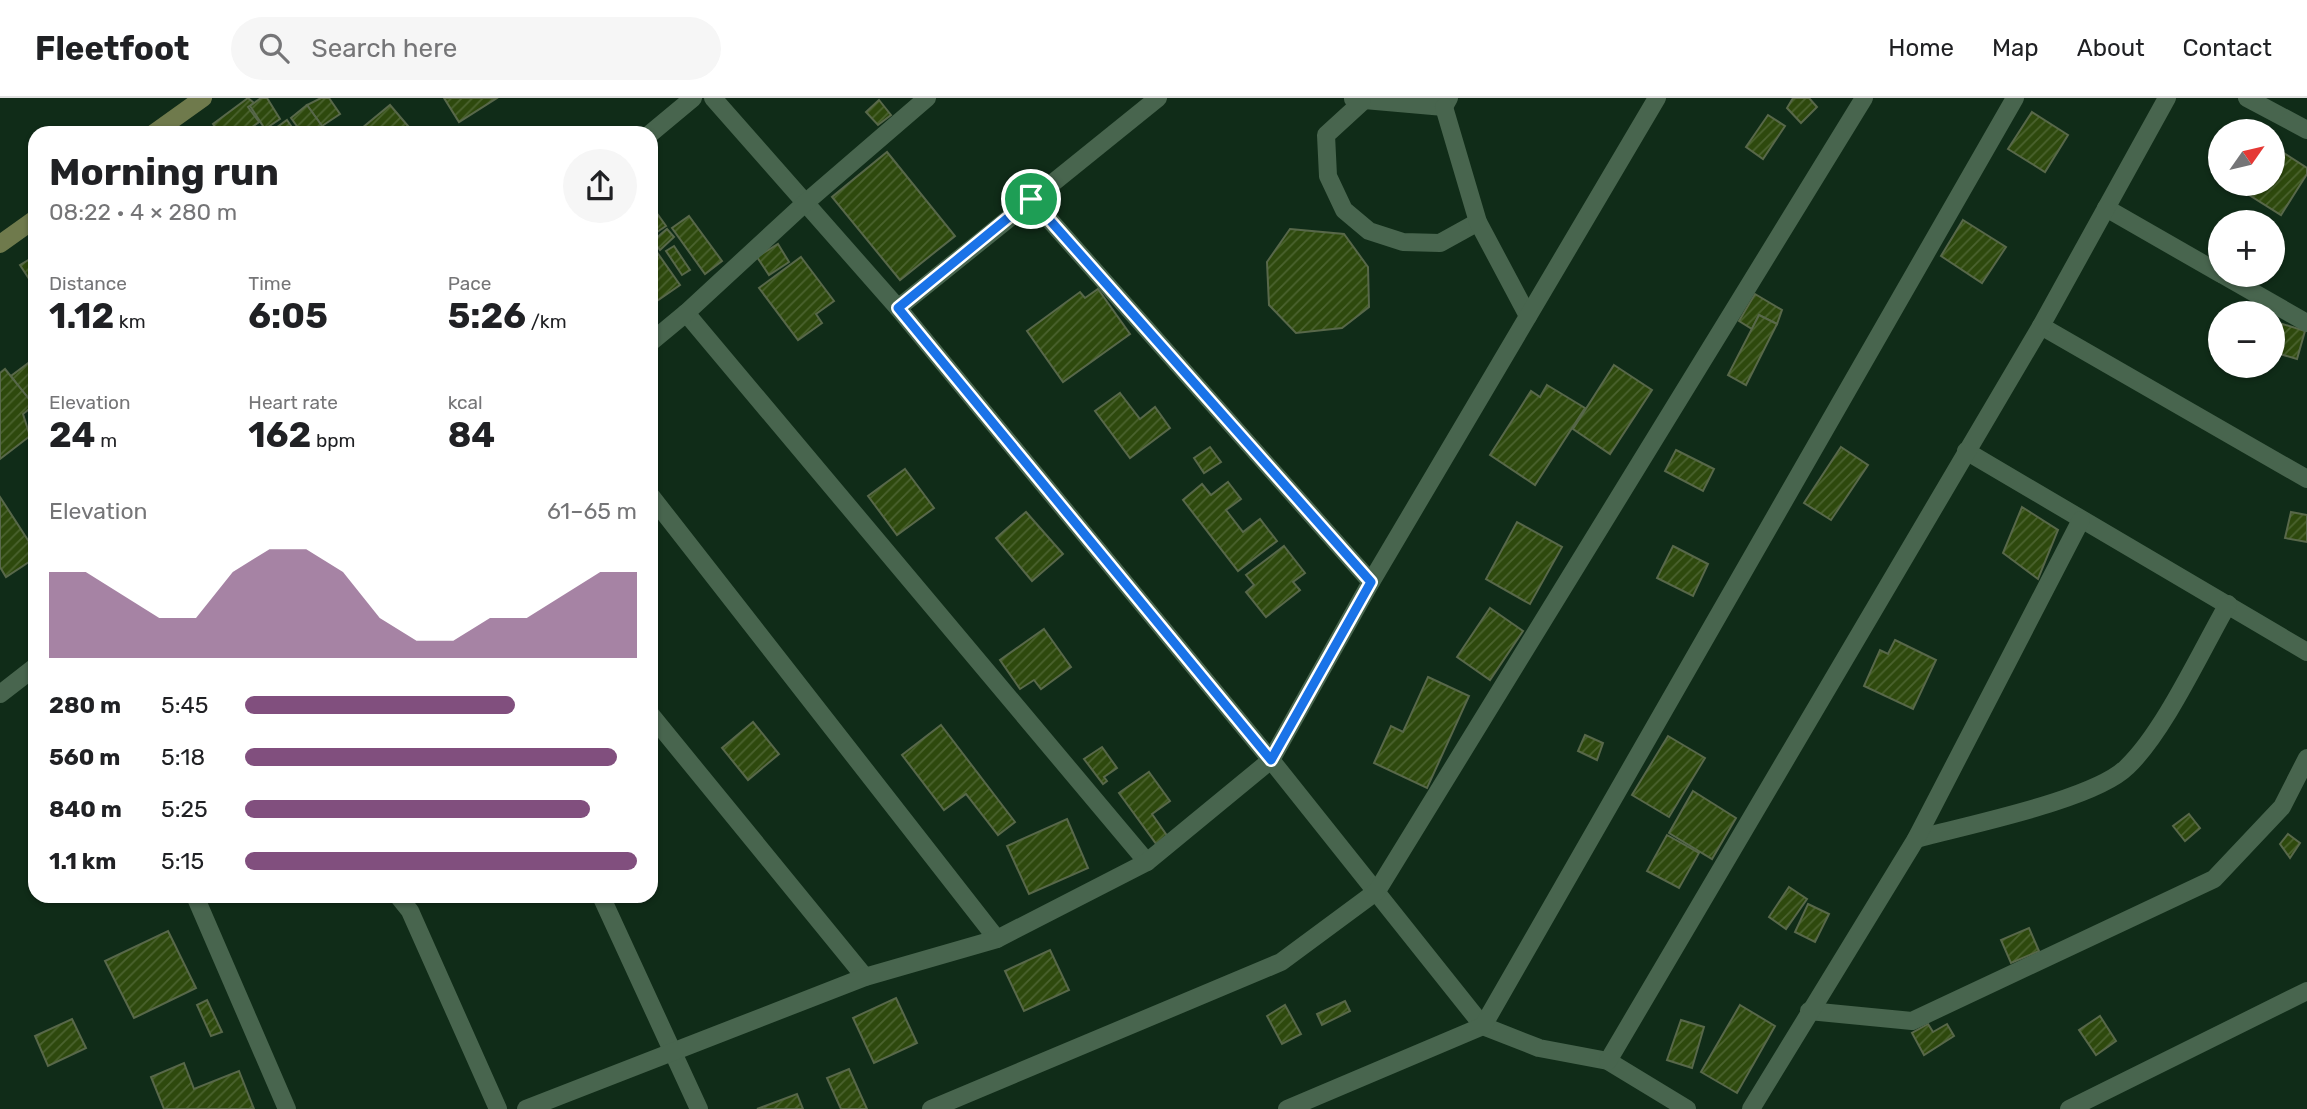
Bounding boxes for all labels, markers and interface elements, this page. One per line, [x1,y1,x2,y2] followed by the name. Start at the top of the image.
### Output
[231,17,721,80] search box
[35,29,189,68] text: Fleetfoot
[255,29,293,67] icon: search
[311,33,457,64] text: Search here
[1888,34,1954,62] text: Home
[1992,34,2039,62] text: Map
[2077,34,2145,62] text: About
[2183,34,2272,62] text: Contact
[2208,119,2286,196] north arrow
[2208,119,2285,378] map controls
[49,149,279,195] text: Morning run
[563,149,637,223] button: share
[1001,169,1061,229] pin
[1012,180,1050,218] icon: arrive
[49,198,237,226] text: 08:22 · 4 × 280 m
[2208,210,2285,287] button: +
[49,272,127,295] text: Distance
[248,272,291,295] text: Time
[448,272,491,295] text: Pace
[49,295,114,337] text: 1.12
[248,295,328,337] text: 6:05
[448,295,526,337] text: 5:26
[2208,301,2285,378] button: −
[114,310,146,333] text: km
[526,310,567,333] text: /km
[49,391,130,414] text: Elevation
[248,391,338,414] text: Heart rate
[448,391,483,414] text: kcal
[49,414,96,456] text: 24
[248,414,311,456] text: 162
[448,414,495,456] text: 84
[96,429,117,452] text: m
[311,429,355,452] text: bpm
[49,497,148,525] text: Elevation
[547,497,637,525] text: 61–65 m
[49,691,121,719] text: 280 m
[161,691,209,719] text: 5:45
[49,743,120,771] text: 560 m
[161,743,205,771] text: 5:18
[49,795,122,823] text: 840 m
[161,795,208,823] text: 5:25
[49,847,116,875] text: 1.1 km
[161,847,204,875] text: 5:15

